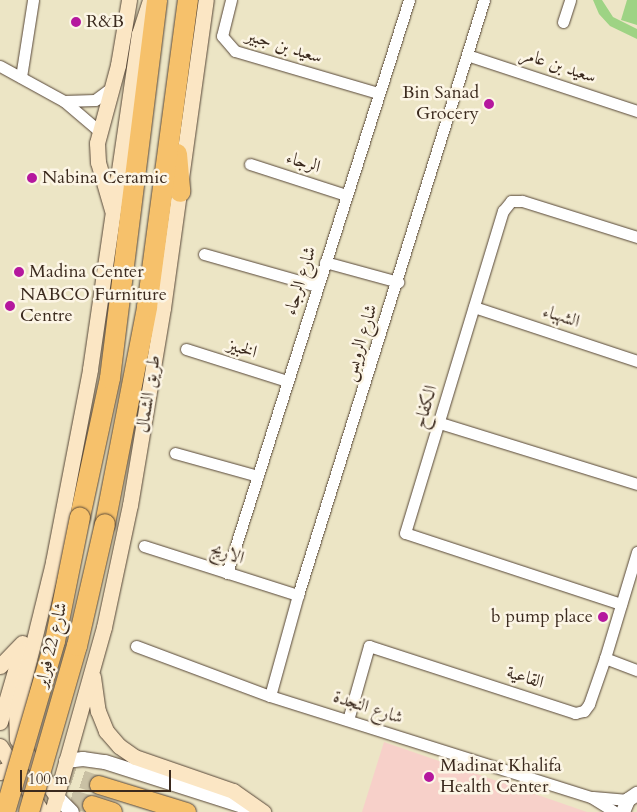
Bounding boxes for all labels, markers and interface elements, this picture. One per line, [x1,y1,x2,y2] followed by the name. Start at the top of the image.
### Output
[86,11,124,33] place label: R&B
[70,16,82,28] marker: R&B
[243,25,325,69] street label: سعيد بن جبير
[517,44,599,88] street label: سعيد بن عامر
[402,83,479,126] place label: Bin Sanad Grocery
[483,98,495,110] marker: Bin Sanad Grocery
[283,147,323,179] street label: الرجاء
[42,167,167,189] place label: Nabina Ceramic
[26,172,38,184] marker: Nabina Ceramic
[280,244,322,318] street label: شارع الرجاء
[29,261,144,283] place label: Madina Center
[13,266,25,278] marker: Madina Center
[20,285,167,328] place label: NABCO Furniture Centre
[4,300,16,312] marker: NABCO Furniture Centre
[540,301,582,333] street label: الشهباء
[339,302,383,384] street label: شارع الرويس
[225,334,259,364] street label: الخبيز
[132,354,166,434] street label: طريق الشمال
[410,383,442,431] street label: الكفاح
[207,538,247,570] street label: الاريج
[31,600,73,690] street label: شارع 22 فبراير
[491,606,593,628] place label: b pump place
[597,611,609,623] marker: b pump place
[504,662,546,694] street label: القاعية
[330,687,406,729] street label: شارع النجدة
[440,756,562,799] place label: Madinat Khalifa Health Center
[22,760,174,792] scale bar
[28,769,68,789] text: 100 m
[422,770,436,784] marker: Madinat Khalifa Health Center

